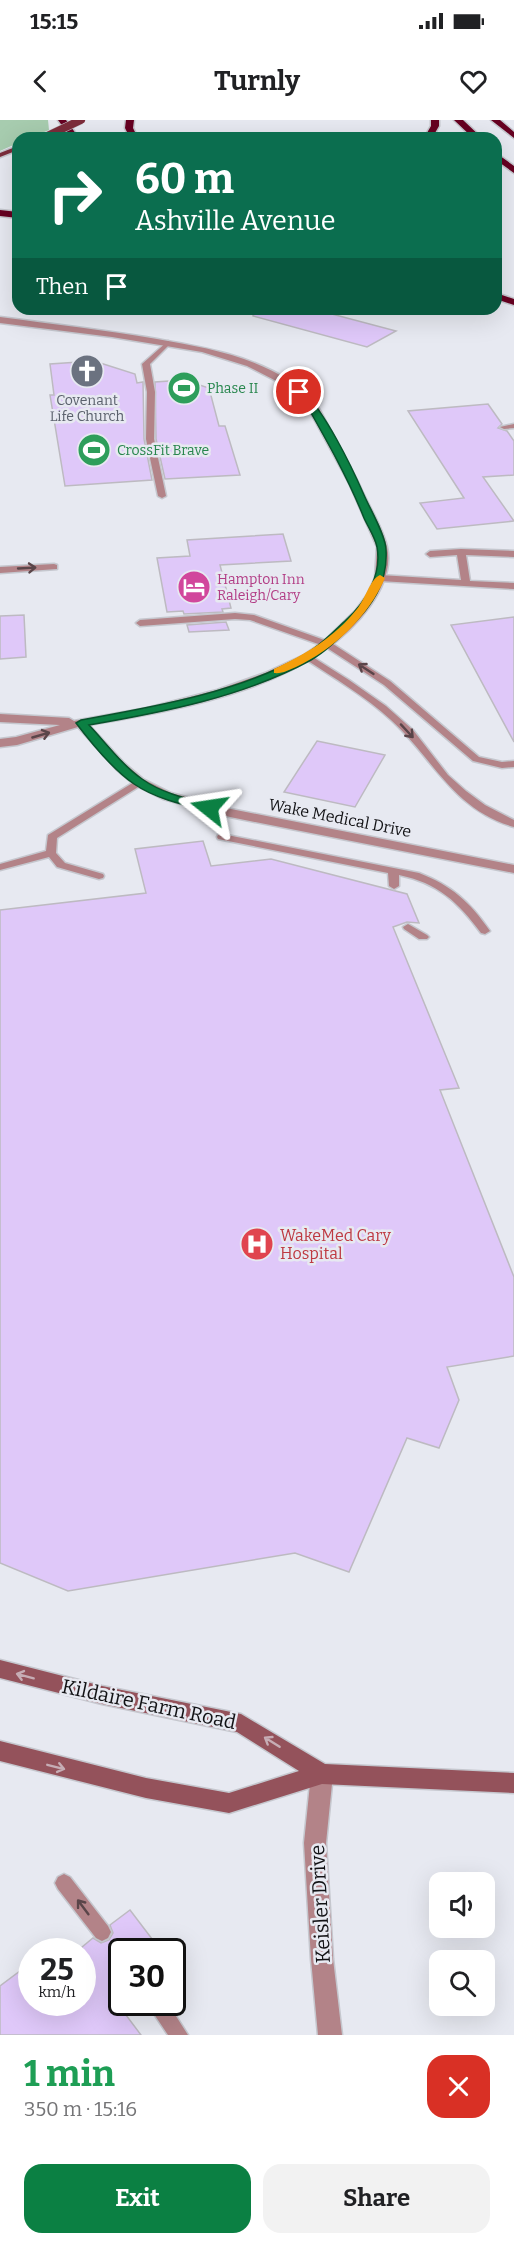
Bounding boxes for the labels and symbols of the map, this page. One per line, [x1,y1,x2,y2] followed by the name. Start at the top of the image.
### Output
[69,353,105,389] church icon: Covenant Life Church
[273,366,324,417] pin
[166,370,202,406] sports icon: Phase II
[207,380,259,397] place label: Phase II
[50,392,124,425] place label: Covenant Life Church
[76,432,112,468] sports icon: CrossFit Brave
[117,442,209,459] place label: CrossFit Brave
[17,562,36,573] one-way arrow
[176,569,212,605] hotel icon: Hampton Inn Raleigh/Cary
[217,571,305,604] place label: Hampton Inn Raleigh/Cary
[358,663,375,675] one-way arrow
[400,723,414,738] one-way arrow
[31,728,50,740] one-way arrow
[177,776,241,840] position arrow
[267,795,413,841] street label: Wake Medical Drive
[239,1226,275,1262] hospital icon: WakeMed Cary Hospital
[280,1226,392,1263] place label: WakeMed Cary Hospital
[16,1670,35,1682] one-way arrow
[60,1674,239,1734] street label: Kildaire Farm Road
[264,1736,281,1748] one-way arrow
[47,1761,66,1773] one-way arrow
[305,1844,335,1964] street label: Keisler Drive
[77,1900,89,1916] one-way arrow
[108,1938,186,2016] speed limit sign: 30

